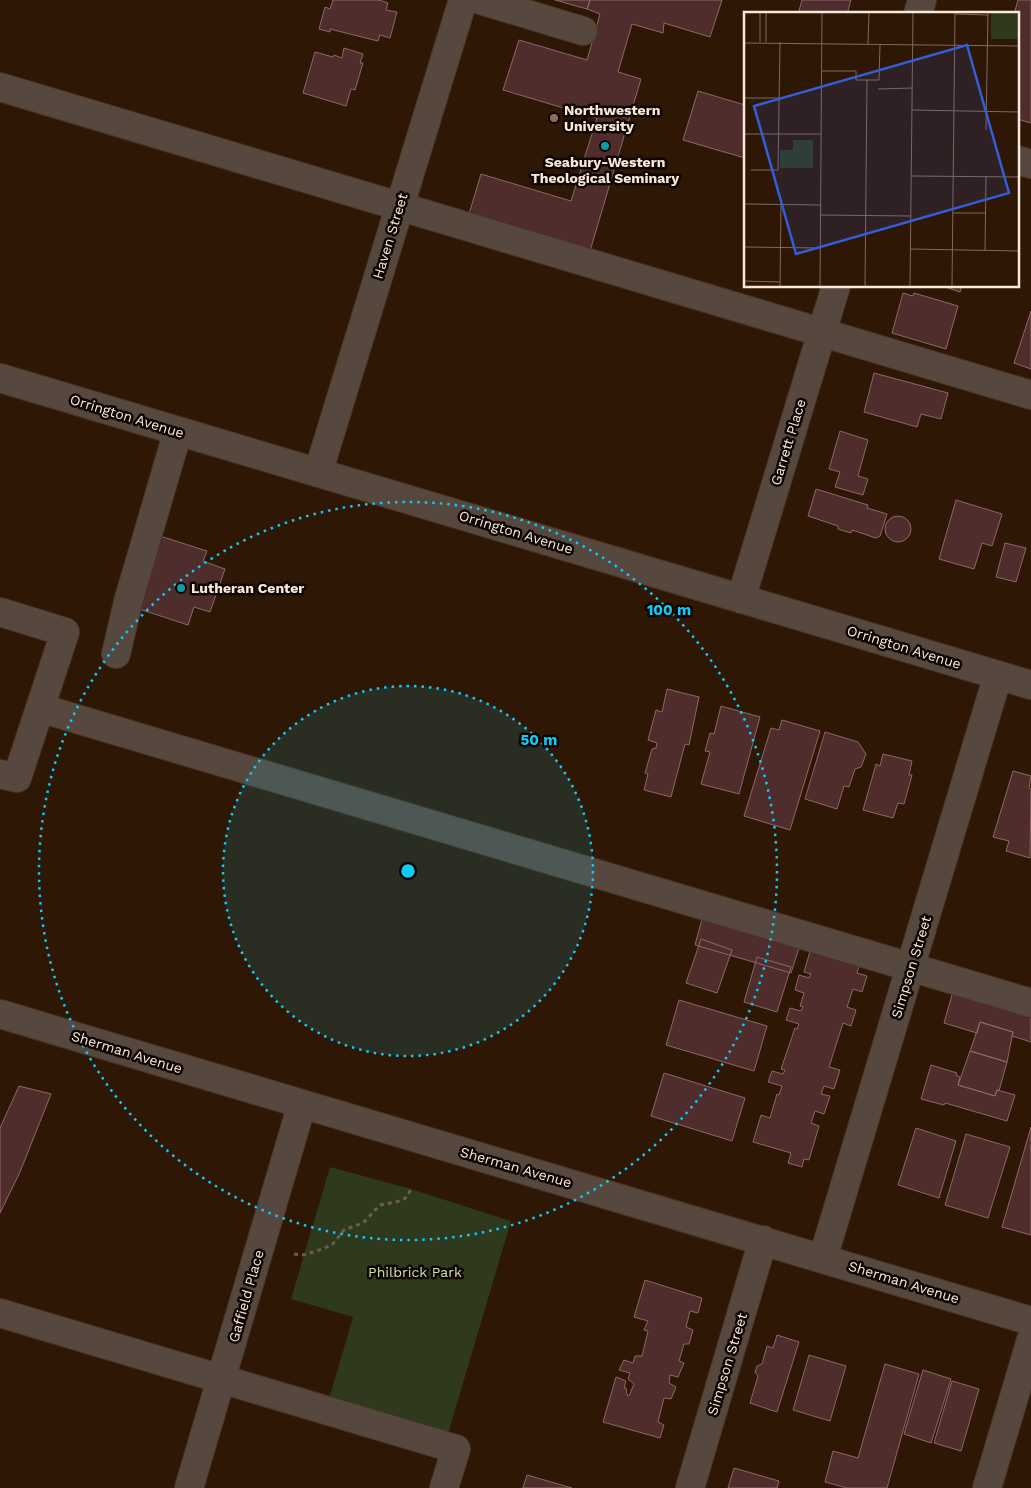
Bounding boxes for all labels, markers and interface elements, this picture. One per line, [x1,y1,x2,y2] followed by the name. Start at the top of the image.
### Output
[744,12,1018,288] inset map
[564,102,660,134] place label: Northwestern University
[548,112,560,124] marker: Northwestern University
[599,140,611,152] marker: Seabury-Western Theological Seminary
[531,154,679,186] place label: Seabury-Western Theological Seminary
[369,191,411,281] street label: Haven Street
[68,391,186,441] street label: Orrington Avenue
[767,397,809,487] street label: Garrett Place
[457,507,575,557] street label: Orrington Avenue
[191,580,304,596] place label: Lutheran Center
[175,582,187,594] marker: Lutheran Center
[647,601,691,619] text: 100 m
[845,622,963,672] street label: Orrington Avenue
[521,731,557,749] text: 50 m
[399,862,417,880] centre of rings
[888,914,934,1020] street label: Simpson Street
[70,1028,184,1076] street label: Sherman Avenue
[458,1143,574,1191] street label: Sherman Avenue
[225,1248,267,1344] street label: Gaffield Place
[847,1258,961,1306] street label: Sherman Avenue
[368,1264,462,1280] park label: Philbrick Park
[704,1311,750,1417] street label: Simpson Street

